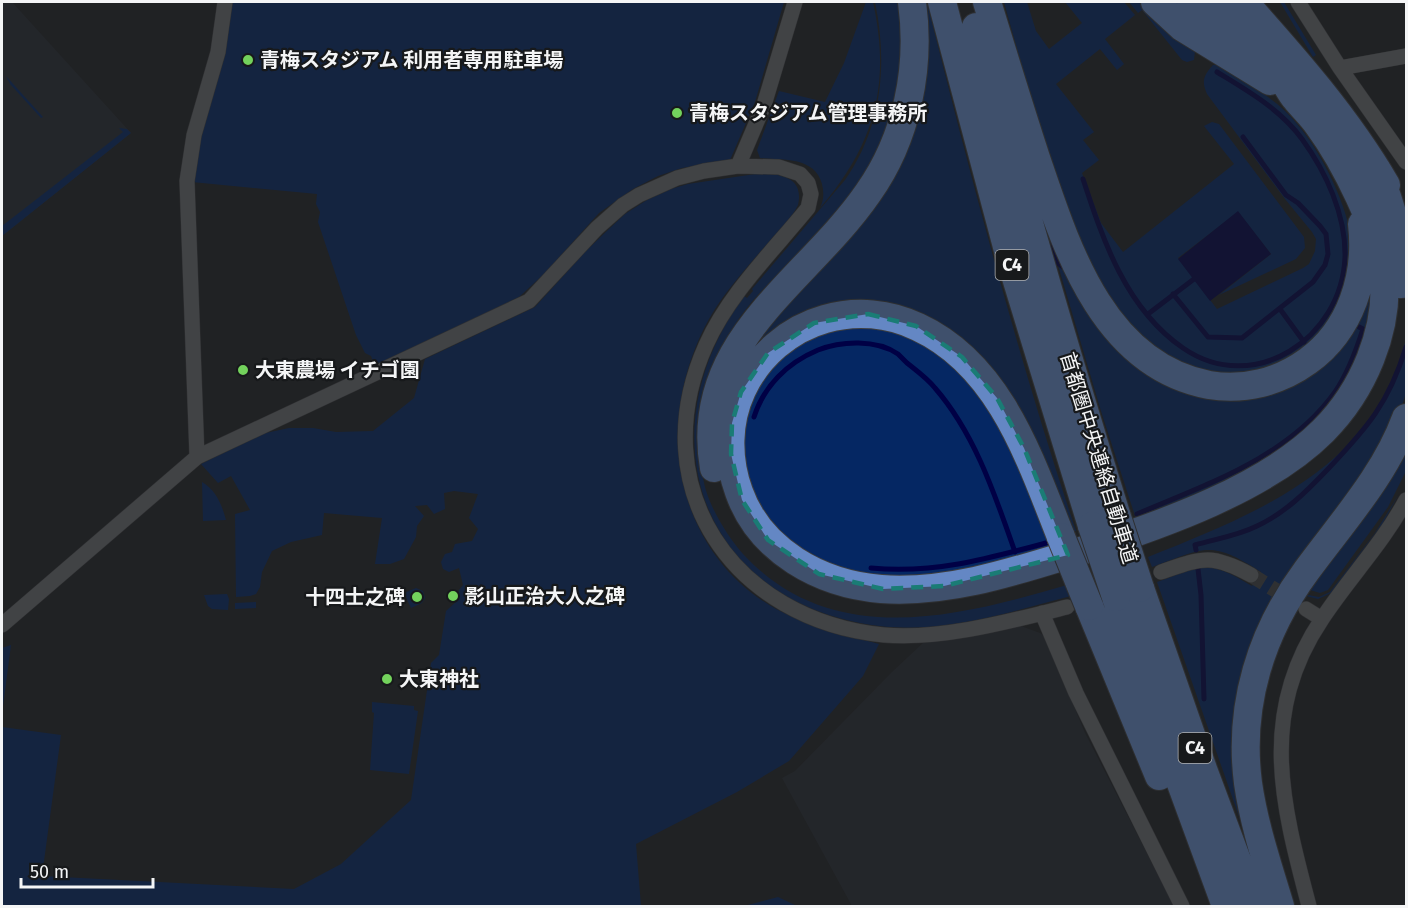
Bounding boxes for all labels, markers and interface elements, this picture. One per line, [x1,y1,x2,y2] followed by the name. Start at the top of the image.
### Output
[260,48,563,72] place label: 青梅スタジアム 利用者専用駐車場
[241,53,255,67] marker: 青梅スタジアム 利用者専用駐車場
[689,101,928,125] place label: 青梅スタジアム管理事務所
[670,106,684,120] marker: 青梅スタジアム管理事務所
[996,250,1028,280] road number: C4
[1055,349,1143,567] street label: 首都圏中央連絡自動車道
[255,358,420,382] place label: 大東農場 イチゴ園
[236,363,250,377] marker: 大東農場 イチゴ園
[465,584,625,608] place label: 影山正治大人之碑
[305,585,405,609] place label: 十四士之碑
[446,589,460,603] marker: 影山正治大人之碑
[410,590,424,604] marker: 十四士之碑
[399,667,479,691] place label: 大東神社
[380,672,394,686] marker: 大東神社
[1178,733,1212,763] road number: C4
[21,851,153,889] scale bar
[30,861,69,883] text: 50 m

